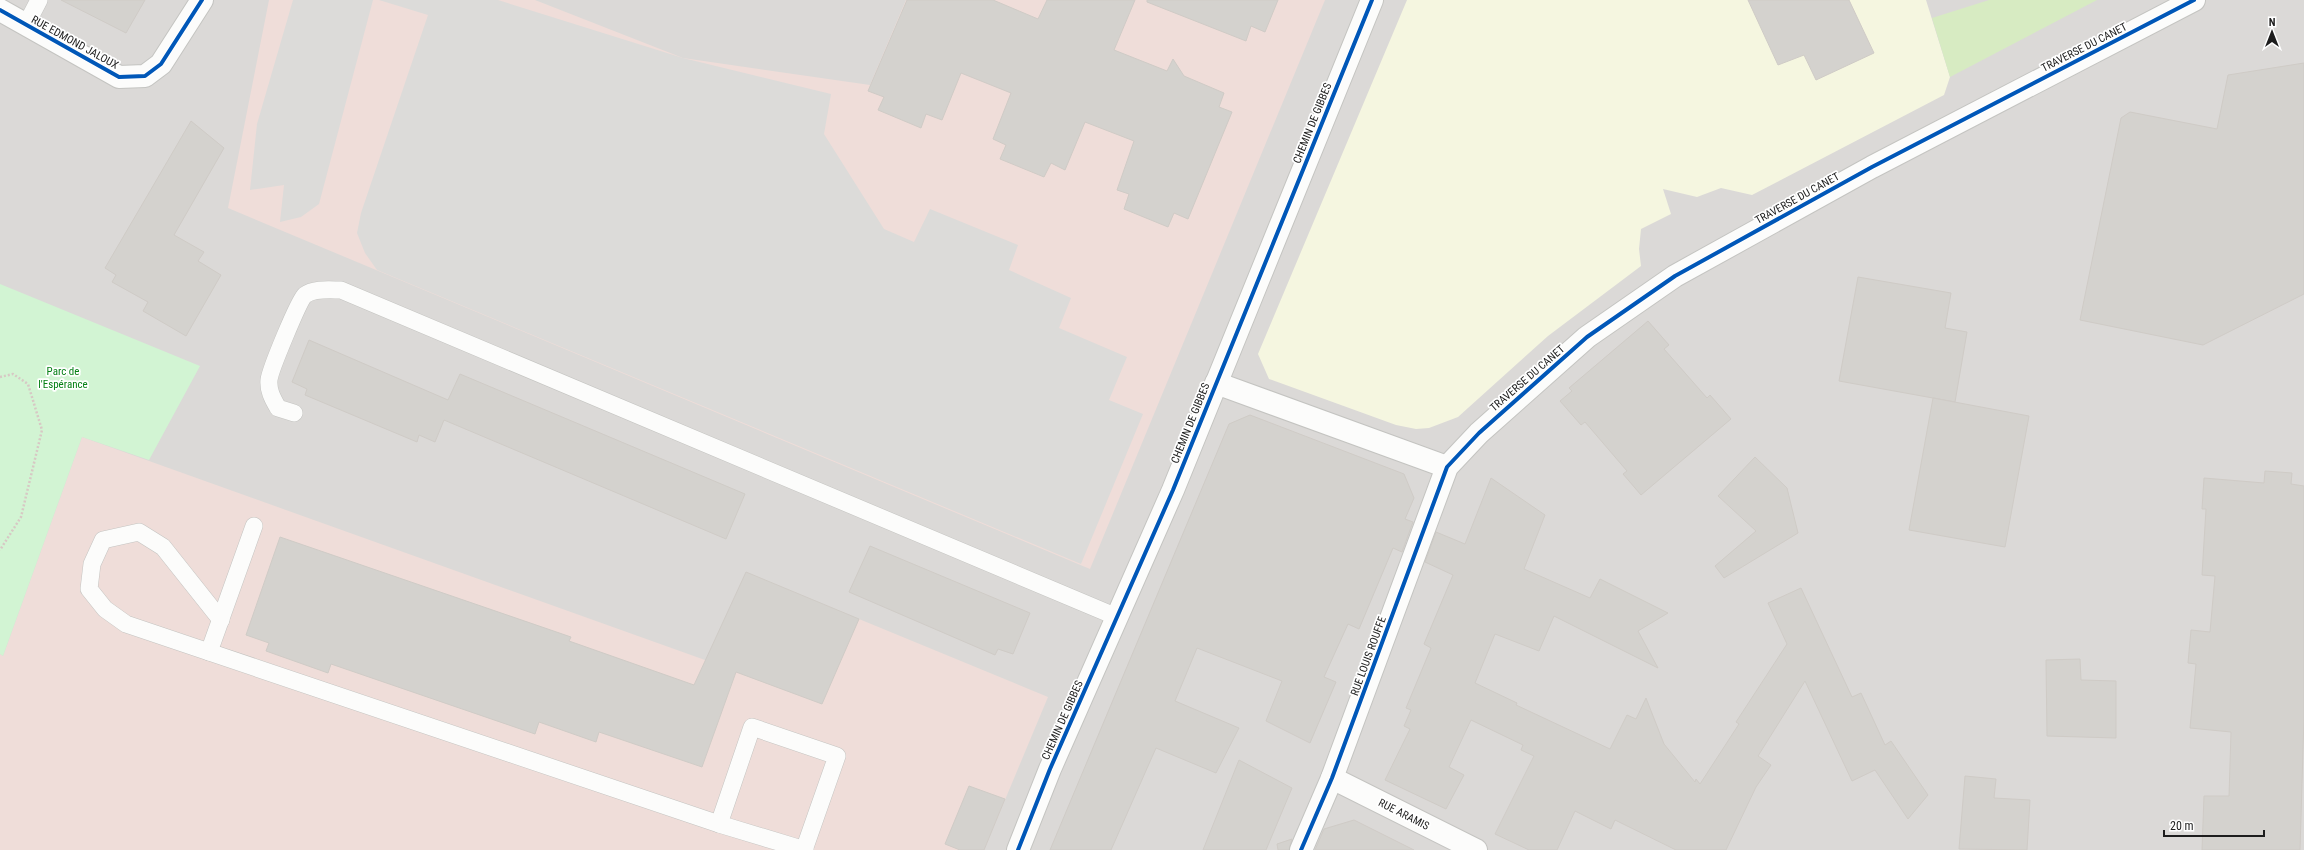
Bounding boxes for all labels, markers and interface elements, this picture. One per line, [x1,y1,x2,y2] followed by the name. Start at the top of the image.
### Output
[2252,12,2292,52] north arrow
[29,13,121,72] street label: RUE EDMOND JALOUX
[2269,16,2276,29] text: N
[2039,20,2129,75] street label: TRAVERSE DU CANET
[1290,81,1335,165] street label: CHEMIN DE GIBBES
[1753,170,1842,227] street label: TRAVERSE DU CANET
[1487,342,1567,414] street label: TRAVERSE DU CANET
[38,365,88,391] park label: Parc de l'Espérance
[1168,381,1213,465] street label: CHEMIN DE GIBBES
[1348,614,1389,698] street label: RUE LOUIS ROUFFE
[1039,678,1086,762] street label: CHEMIN DE GIBBES
[1376,796,1432,833] street label: RUE ARAMIS
[2164,812,2264,838] scale bar
[2170,819,2194,833] text: 20 m

